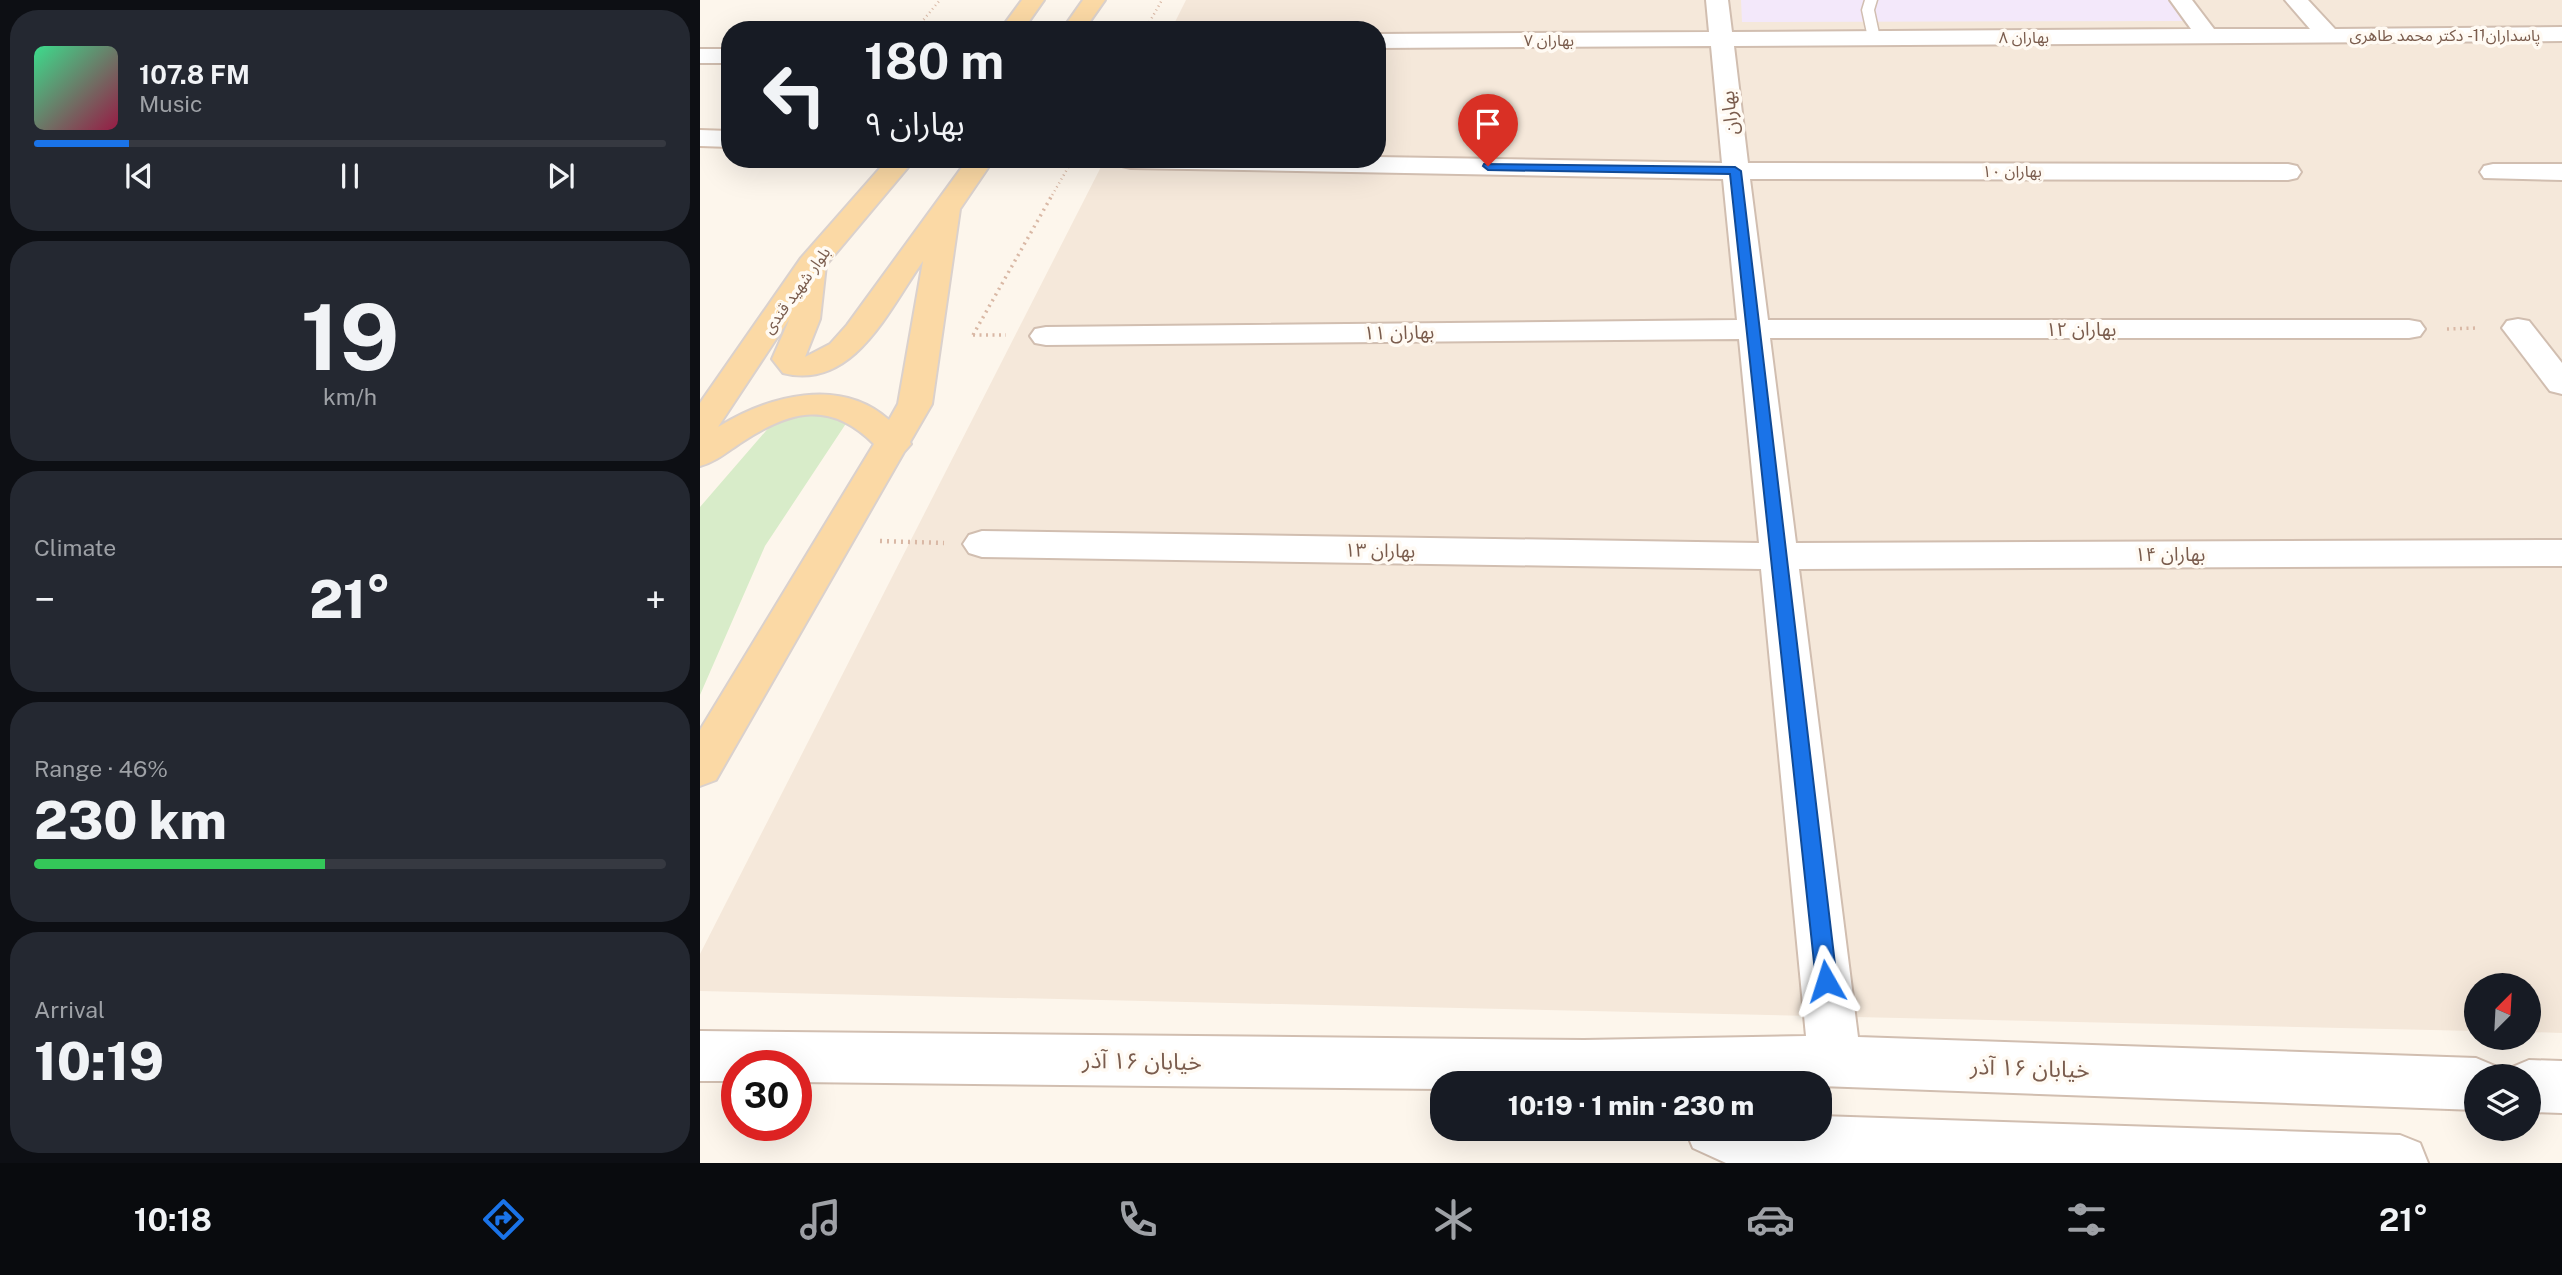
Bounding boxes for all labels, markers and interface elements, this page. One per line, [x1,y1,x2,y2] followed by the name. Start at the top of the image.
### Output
[2350,26,2540,46] street label: پاسداران11 - دکتر محمد طاهری
[1999,28,2049,47] street label: بهاران ۸
[1524,31,1574,50] street label: بهاران ۷
[864,32,1004,90] text: 180 m
[749,49,840,140] icon: left
[139,59,250,90] text: 107.8 FM
[139,90,203,117] text: Music
[1716,90,1743,136] street label: بهاران
[1458,94,1518,166] pin
[864,105,965,142] text: بهاران ۹
[1469,105,1507,143] icon: arrive
[120,157,158,195] icon: previous
[331,157,369,195] icon: pause
[542,157,580,195] icon: next
[1982,162,2042,181] street label: بهاران ۱۰
[759,243,834,337] street label: بلوار شهید قندی
[301,284,399,390] text: 19
[2046,318,2116,341] street label: بهاران ۱۲
[1363,320,1435,345] street label: بهاران ۱۱
[323,383,377,410] text: km/h
[34,534,116,561] text: Climate
[1344,538,1416,563] street label: بهاران ۱۳
[2135,543,2205,566] street label: بهاران ۱۴
[309,569,391,630] text: 21°
[34,577,55,622] text: −
[645,577,666,622] text: +
[34,755,168,782] text: Range · 46%
[34,790,227,851] text: 230 km
[1789,944,1863,1018] position arrow
[2464,973,2541,1050] north arrow
[2464,973,2541,1141] map controls
[34,996,105,1023] text: Arrival
[34,1031,164,1092] text: 10:19
[1081,1046,1202,1076] street label: خیابان ۱۶ آذر
[721,1050,812,1141] speed limit sign: 30
[1969,1052,2090,1084] street label: خیابان ۱۶ آذر
[2464,1064,2541,1141] button: layers
[1508,1090,1754,1121] text: 10:19 · 1 min · 230 m
[479,1195,528,1244] icon: directions
[796,1195,845,1244] icon: music
[1113,1195,1162,1244] icon: phone
[1429,1195,1478,1244] icon: climate
[1746,1195,1795,1244] icon: car
[2062,1195,2111,1244] icon: filters
[134,1201,212,1238] text: 10:18
[2379,1201,2428,1238] text: 21°

